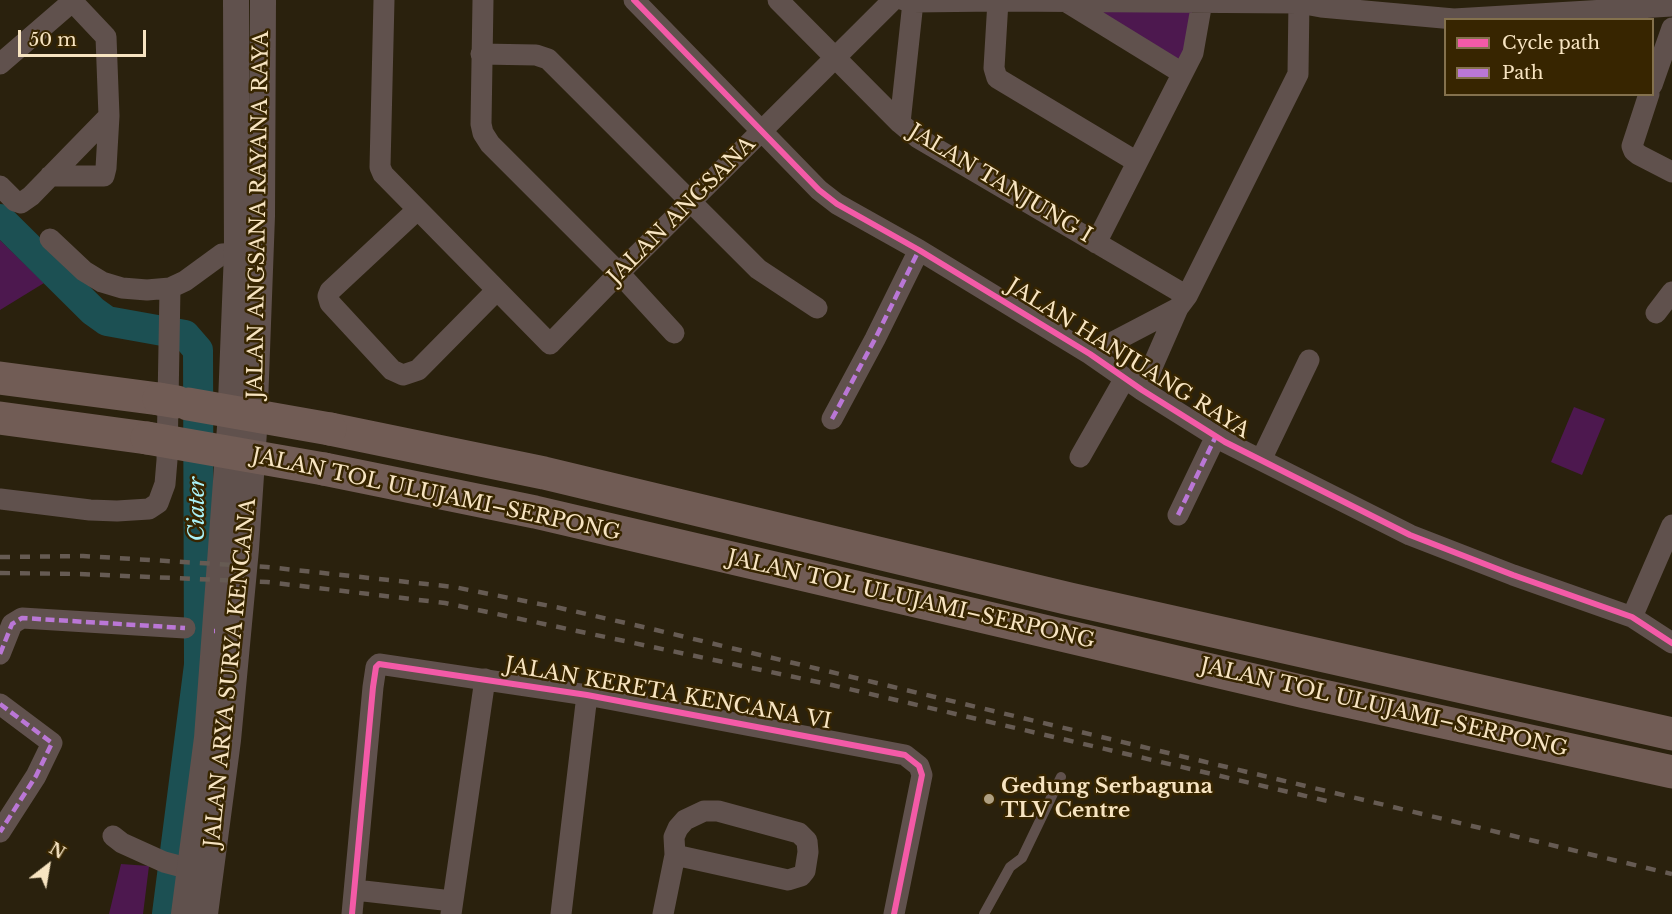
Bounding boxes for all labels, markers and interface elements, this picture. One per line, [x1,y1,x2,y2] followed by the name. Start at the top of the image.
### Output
[21,18,148,56] scale bar
[1444,18,1654,96] legend
[29,29,77,51] text: 50 m
[243,31,275,399] street label: JALAN ANGSANA RAYANA RAYA
[1502,32,1600,54] text: Cycle path
[1502,62,1543,84] text: Path
[904,119,1096,249] street label: JALAN TANJUNG I
[603,132,761,290] street label: JALAN ANGSANA
[1002,274,1254,444] street label: JALAN HANJUANG RAYA
[249,444,623,546] street label: JALAN TOL ULUJAMI–SERPONG
[185,477,211,541] water label: Ciater
[200,497,262,849] street label: JALAN ARYA SURYA KENCANA
[725,545,1097,655] street label: JALAN TOL ULUJAMI–SERPONG
[503,653,833,735] street label: JALAN KERETA KENCANA VI
[1198,653,1570,763] street label: JALAN TOL ULUJAMI–SERPONG
[1001,774,1213,824] place label: Gedung Serbaguna TLV Centre
[982,792,996,806] marker: Gedung Serbaguna TLV Centre
[18,836,78,896] north arrow
[46,838,69,863] text: N

